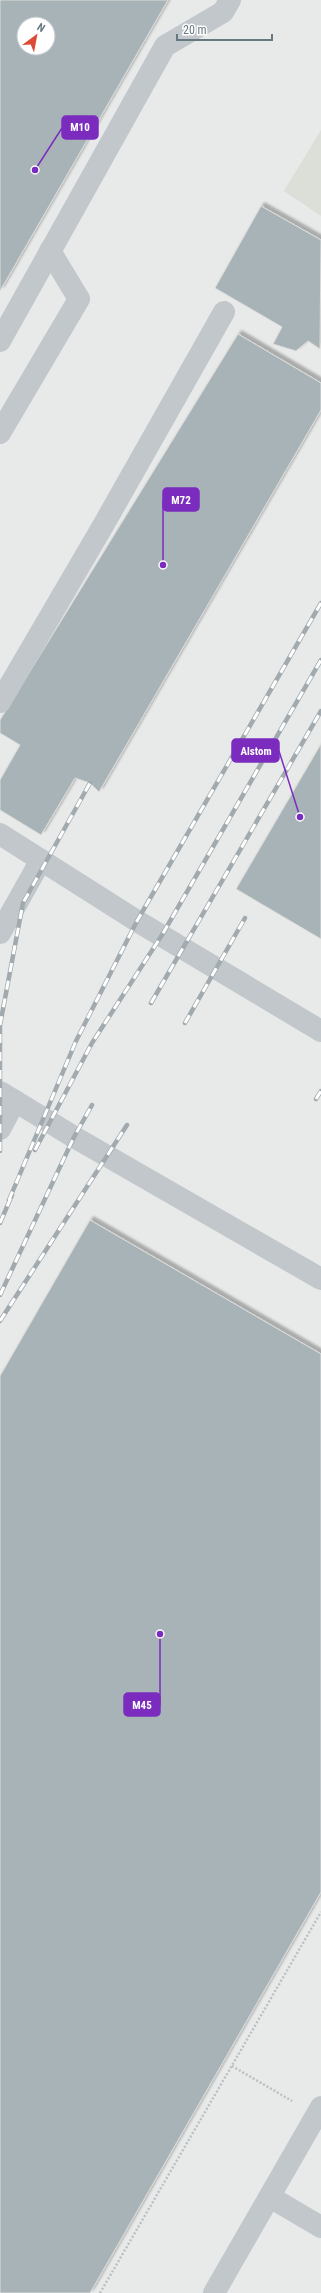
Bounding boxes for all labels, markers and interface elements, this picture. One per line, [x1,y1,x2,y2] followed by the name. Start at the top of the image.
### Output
[16,16,56,56] north arrow
[177,16,272,42] scale bar
[35,21,48,35] text: N
[183,23,207,37] text: 20 m
[62,116,98,139] callout: M10
[70,121,90,134] text: M10
[163,488,199,511] callout: M72
[171,494,191,507] text: M72
[232,739,279,762] callout: Alstom
[240,745,272,758] text: Alstom
[124,1693,160,1716] callout: M45
[132,1699,152,1712] text: M45

